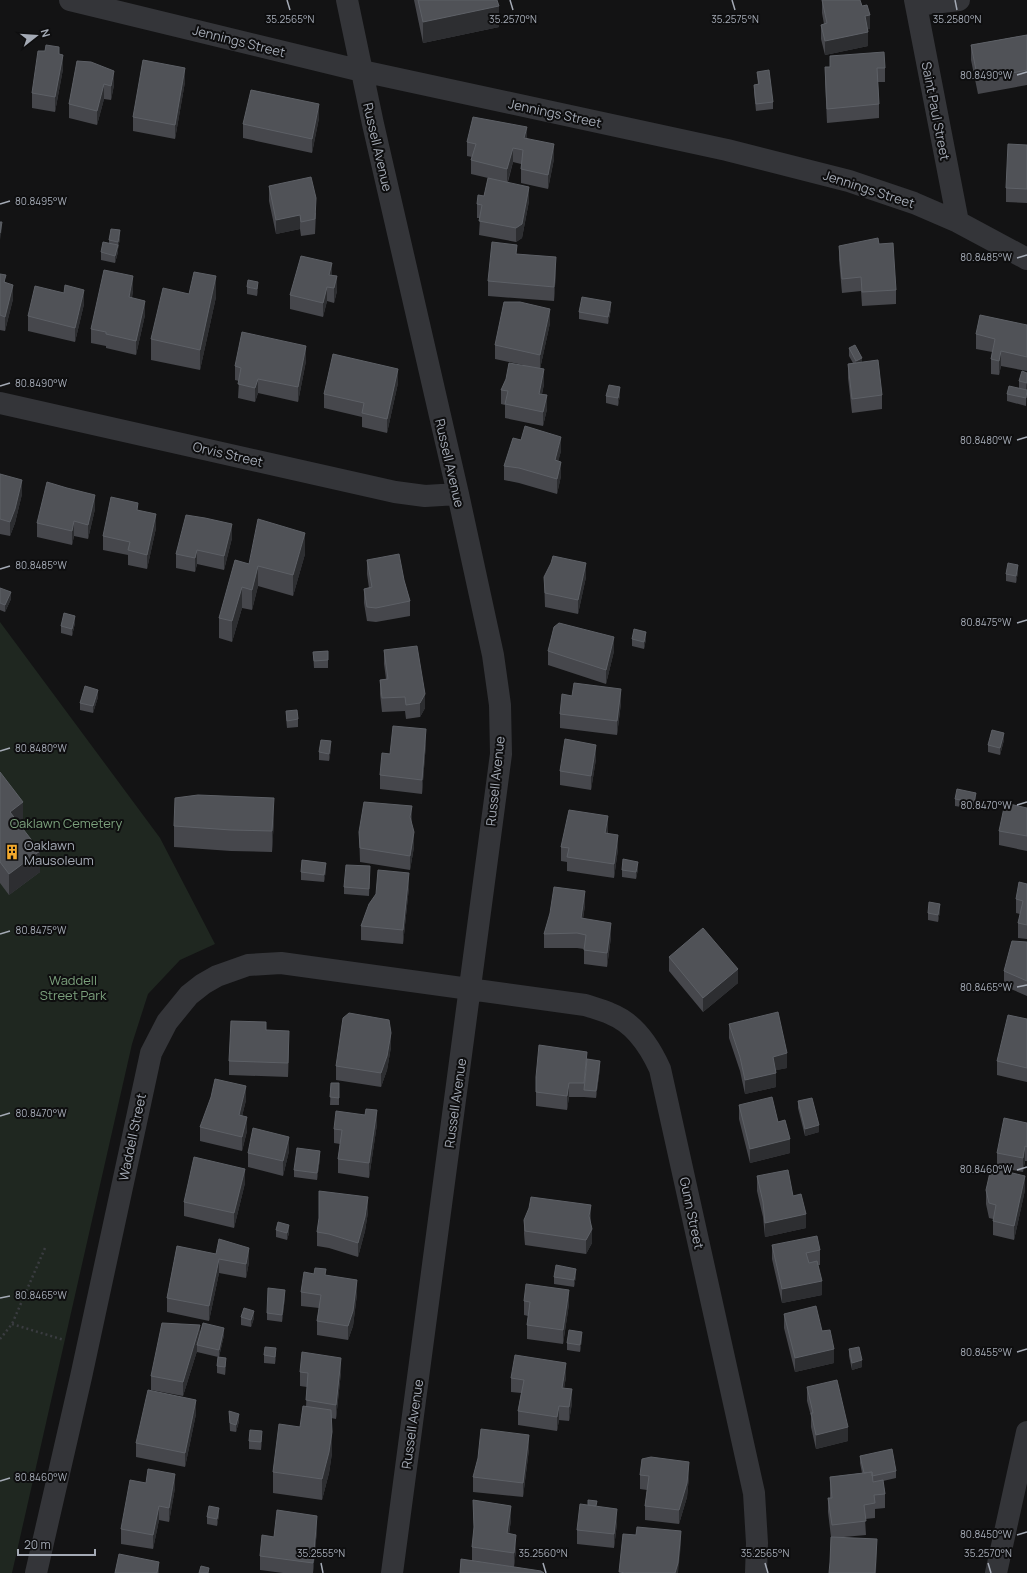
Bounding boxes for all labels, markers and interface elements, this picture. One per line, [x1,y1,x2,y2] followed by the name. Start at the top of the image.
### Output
[266,12,314,26] text: 35.2565°N
[489,12,537,26] text: 35.2570°N
[711,12,759,26] text: 35.2575°N
[933,12,981,26] text: 35.2580°N
[16,16,56,56] north arrow
[191,21,287,61] street label: Jennings Street
[38,27,54,39] text: N
[918,60,954,162] street label: Saint Paul Street
[960,68,1013,82] text: 80.8490°W
[507,94,603,132] street label: Jennings Street
[359,101,397,193] street label: Russell Avenue
[821,166,917,212] street label: Jennings Street
[15,194,68,208] text: 80.8495°W
[960,250,1012,264] text: 80.8485°W
[15,376,68,390] text: 80.8490°W
[431,417,469,509] street label: Russell Avenue
[960,433,1013,447] text: 80.8480°W
[191,437,265,471] street label: Orvis Street
[15,558,67,572] text: 80.8485°W
[961,615,1012,629] text: 80.8475°W
[481,735,509,827] street label: Russell Avenue
[15,741,68,755] text: 80.8480°W
[960,798,1012,812] text: 80.8470°W
[10,814,122,832] park label: Oaklawn Cemetery
[24,836,94,869] place label: Oaklawn Mausoleum
[3,843,21,861] building icon: Oaklawn Mausoleum
[16,923,67,937] text: 80.8475°W
[40,971,107,1004] park label: Waddell Street Park
[960,980,1013,994] text: 80.8465°W
[440,1057,470,1149] street label: Russell Avenue
[114,1092,150,1182] street label: Waddell Street
[15,1106,67,1120] text: 80.8470°W
[960,1162,1013,1176] text: 80.8460°W
[676,1175,708,1251] street label: Gunn Street
[15,1288,68,1302] text: 80.8465°W
[960,1345,1012,1359] text: 80.8455°W
[397,1378,427,1470] street label: Russell Avenue
[15,1470,68,1484] text: 80.8460°W
[960,1527,1013,1541] text: 80.8450°W
[18,1531,95,1557] scale bar
[24,1536,51,1553] text: 20 m
[297,1546,345,1560] text: 35.2555°N
[519,1546,568,1560] text: 35.2560°N
[741,1546,789,1560] text: 35.2565°N
[964,1546,1012,1560] text: 35.2570°N

